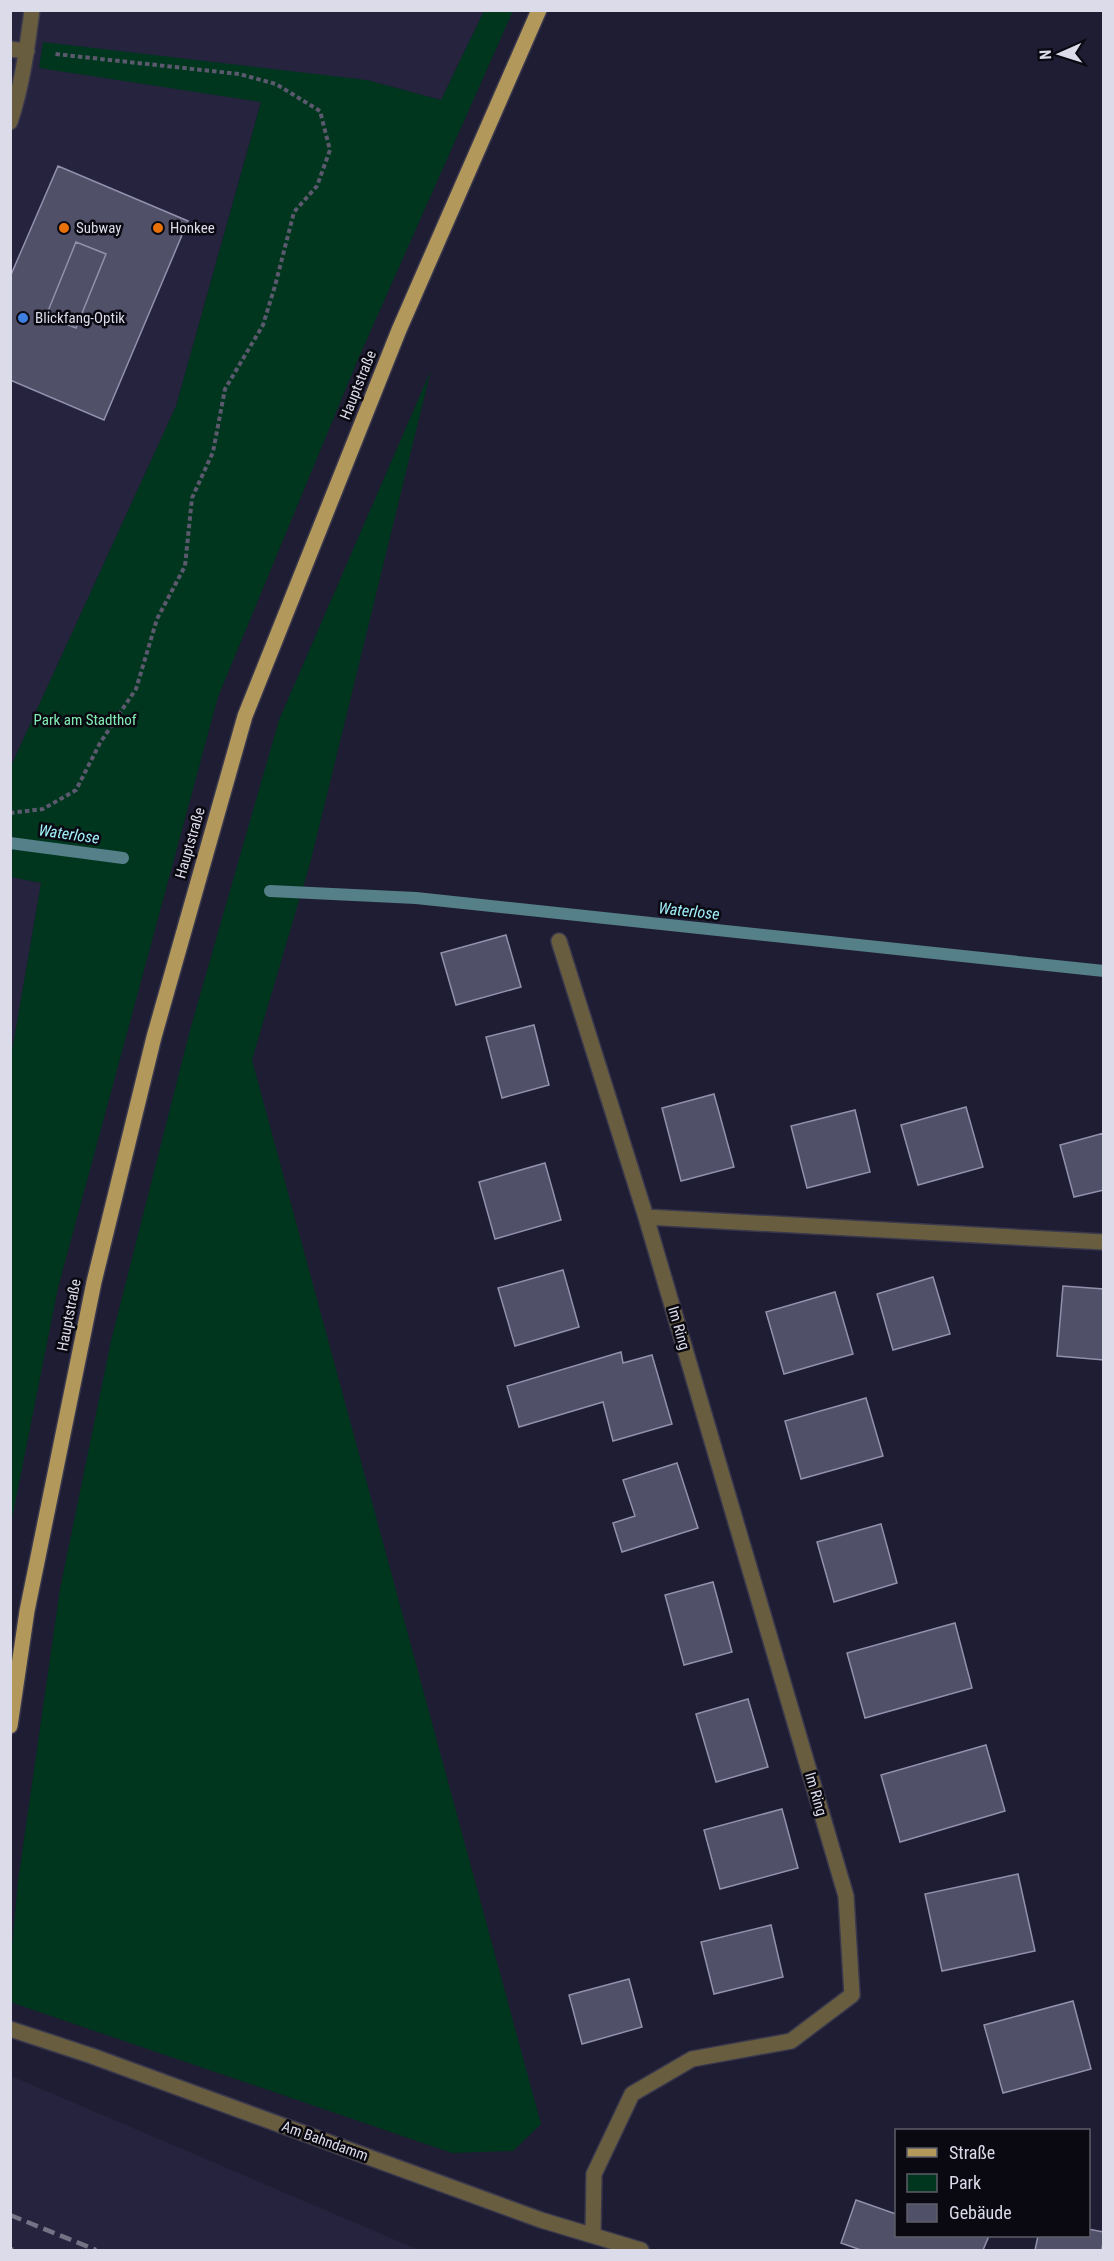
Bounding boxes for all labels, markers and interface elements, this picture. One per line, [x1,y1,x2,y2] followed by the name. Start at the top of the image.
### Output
[1030,24,1090,84] north arrow
[1036,49,1055,60] text: N
[76,219,122,237] place label: Subway
[170,219,215,237] place label: Honkee
[57,221,71,235] marker: Subway
[151,221,165,235] marker: Honkee
[35,309,125,327] place label: Blickfang-Optik
[16,311,30,325] marker: Blickfang-Optik
[336,348,380,422] street label: Hauptstraße
[34,711,137,729] park label: Park am Stadthof
[171,805,209,881] street label: Hauptstraße
[37,820,101,848] water label: Waterlose
[658,898,720,924] water label: Waterlose
[53,1277,85,1353] street label: Hauptstraße
[664,1304,694,1352] street label: Im Ring
[801,1770,831,1818] street label: Im Ring
[279,2117,371,2165] street label: Am Bahndamm
[895,2129,1090,2237] legend
[949,2142,995,2163] text: Straße
[949,2172,981,2193] text: Park
[949,2202,1012,2223] text: Gebäude

